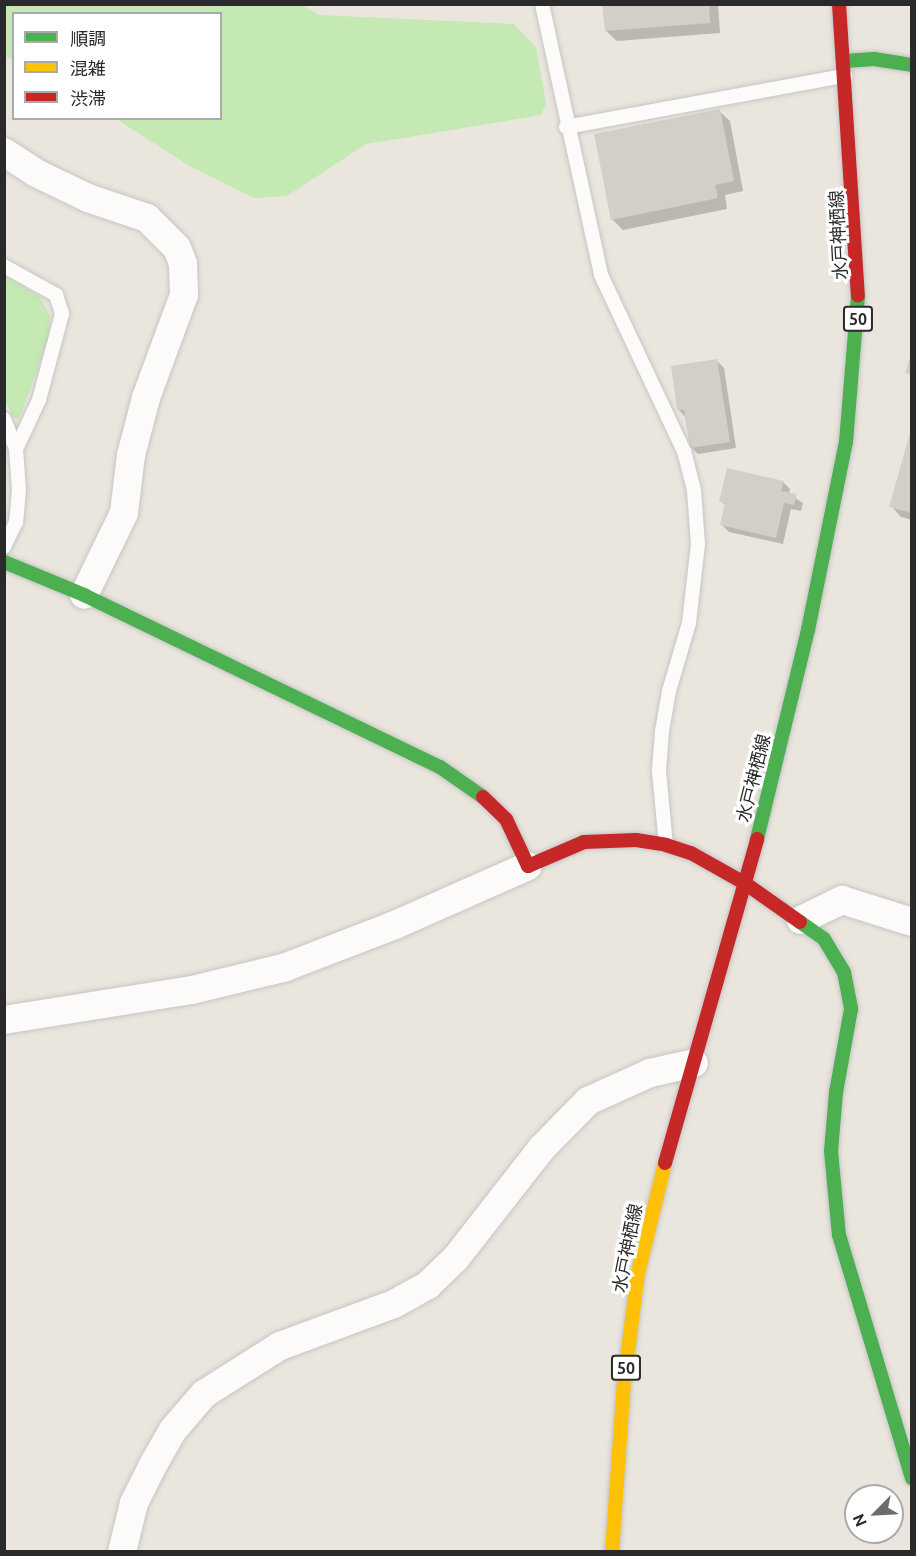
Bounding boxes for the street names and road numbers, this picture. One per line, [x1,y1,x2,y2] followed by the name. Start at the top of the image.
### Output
[825,189,851,281] street label: 水戸神栖線
[842,306,874,332] road number: 50
[732,732,774,824] street label: 水戸神栖線
[608,1202,646,1294] street label: 水戸神栖線
[610,1355,642,1381] road number: 50

